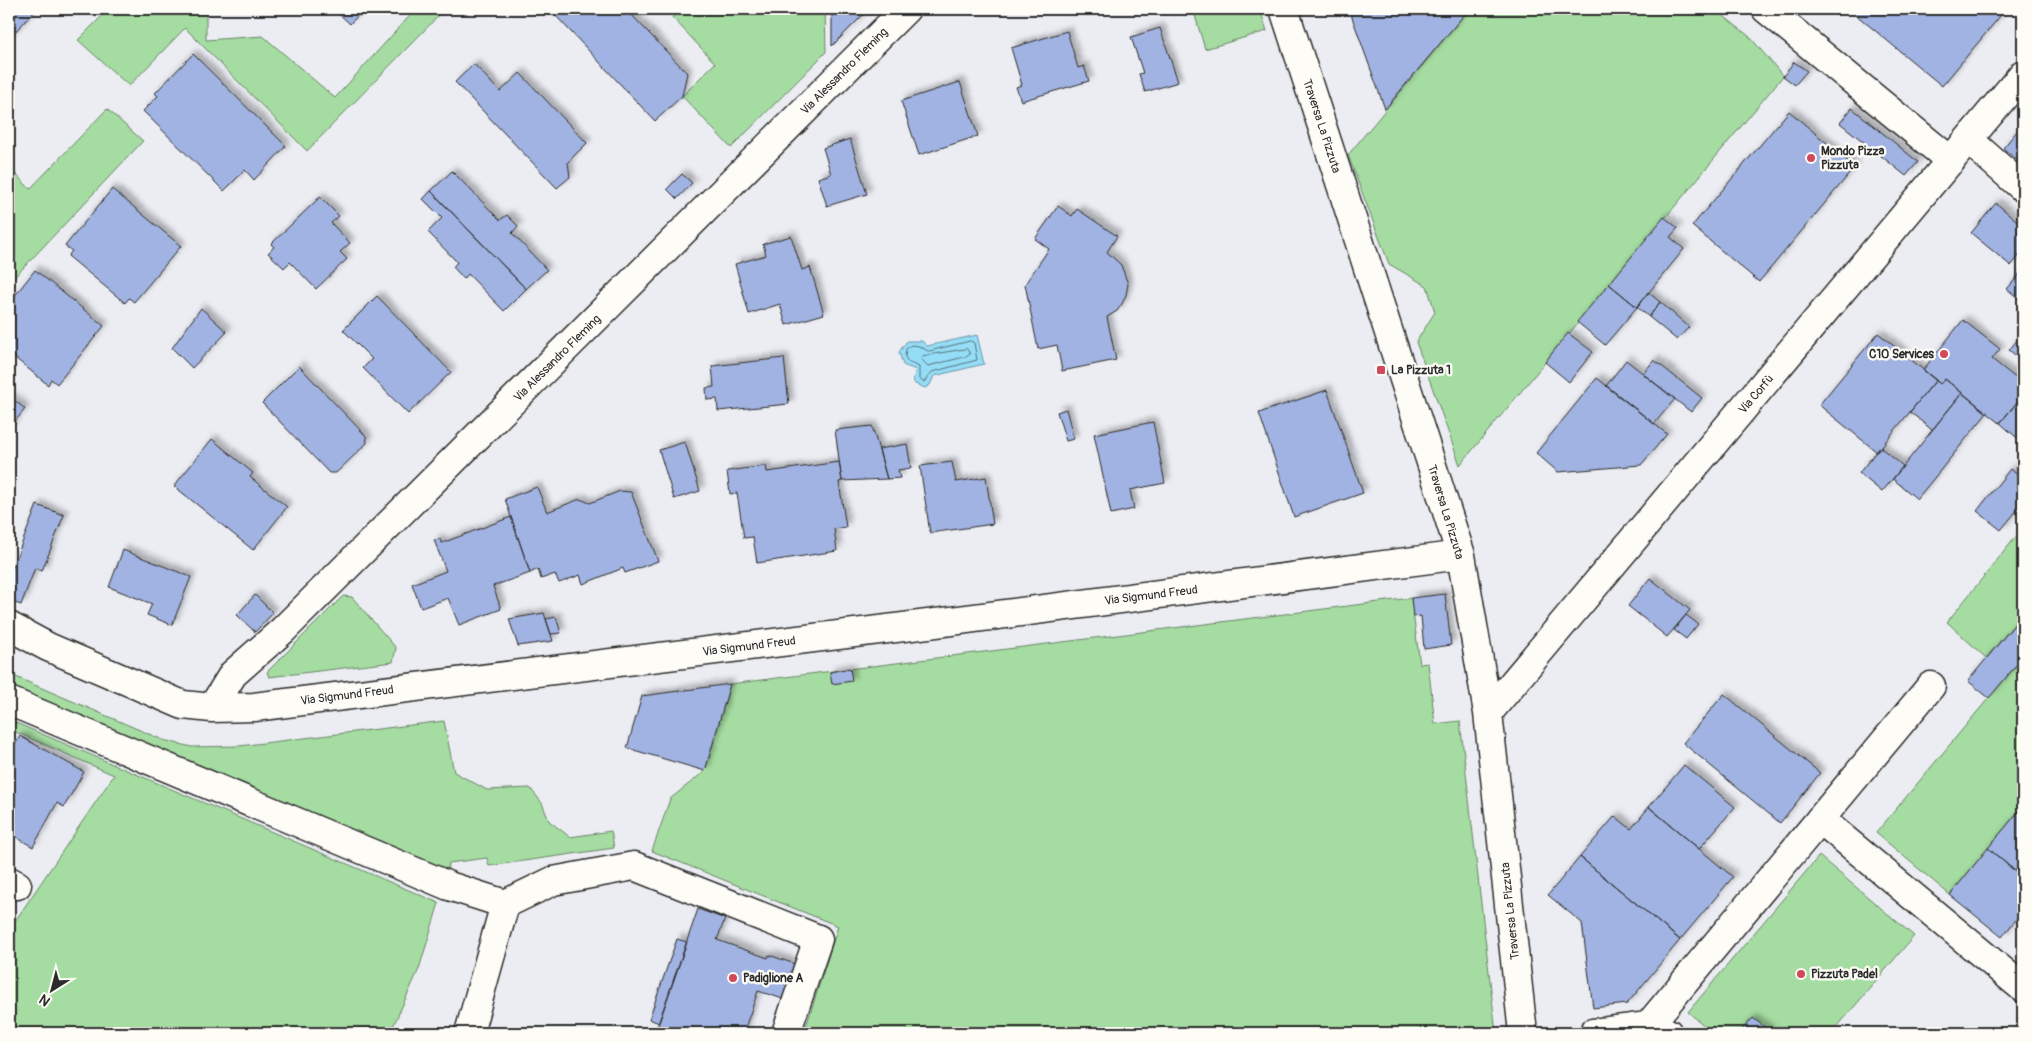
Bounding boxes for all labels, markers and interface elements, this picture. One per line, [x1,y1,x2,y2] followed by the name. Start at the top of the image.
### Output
[798,25,891,118] street label: Via Alessandro Fleming
[1299,77,1344,175] street label: Traversa La Pizzuta
[1821,144,1885,173] place label: Mondo Pizza Pizzuta
[1805,152,1817,164] marker: Mondo Pizza Pizzuta
[511,312,604,405] street label: Via Alessandro Fleming
[1869,347,1935,362] place label: C10 Services
[1938,348,1950,360] marker: C10 Services
[1391,363,1451,378] place label: La Pizzuta 1
[1375,364,1387,376] marker: La Pizzuta 1
[1736,372,1777,417] street label: Via Corfù
[1424,463,1467,562] street label: Traversa La Pizzuta
[1104,582,1199,609] street label: Via Sigmund Freud
[702,633,797,660] street label: Via Sigmund Freud
[300,682,395,709] street label: Via Sigmund Freud
[1498,861,1523,960] street label: Traversa La Pizzuta
[28,964,78,1014] north arrow
[1811,967,1878,982] place label: Pizzuta Padel
[1795,968,1807,980] marker: Pizzuta Padel
[743,971,803,986] place label: Padiglione A
[727,972,739,984] marker: Padiglione A
[36,990,53,1010] text: N

